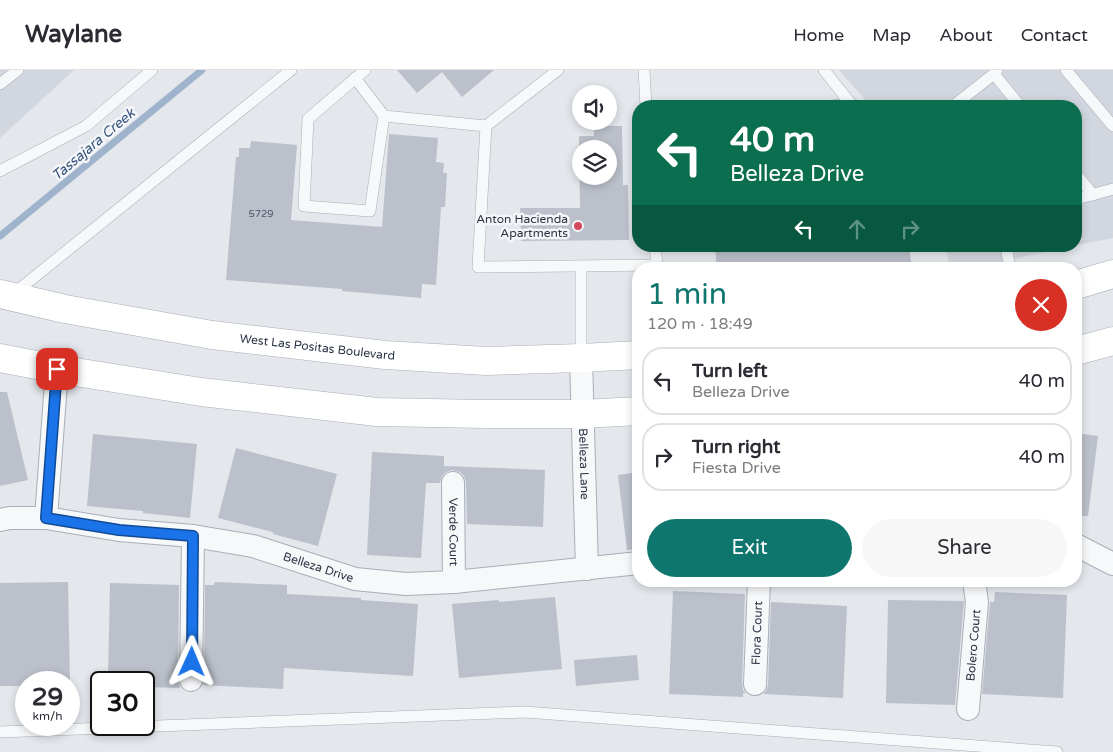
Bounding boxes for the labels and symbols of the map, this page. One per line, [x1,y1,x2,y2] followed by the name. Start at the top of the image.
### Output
[48,104,139,184] water label: Tassajara Creek
[248,208,274,220] house number: 5729
[476,212,568,240] place label: Anton Hacienda Apartments
[572,220,584,232] marker: Anton Hacienda Apartments
[239,331,395,363] street label: West Las Positas Boulevard
[36,348,78,390] pin
[576,428,592,500] street label: Belleza Lane
[446,498,461,567] street label: Verde Court
[281,549,356,585] street label: Belleza Drive
[749,600,765,665] street label: Flora Court
[963,608,983,682] street label: Bolero Court
[165,635,217,687] position arrow
[90,671,155,736] speed limit sign: 30

